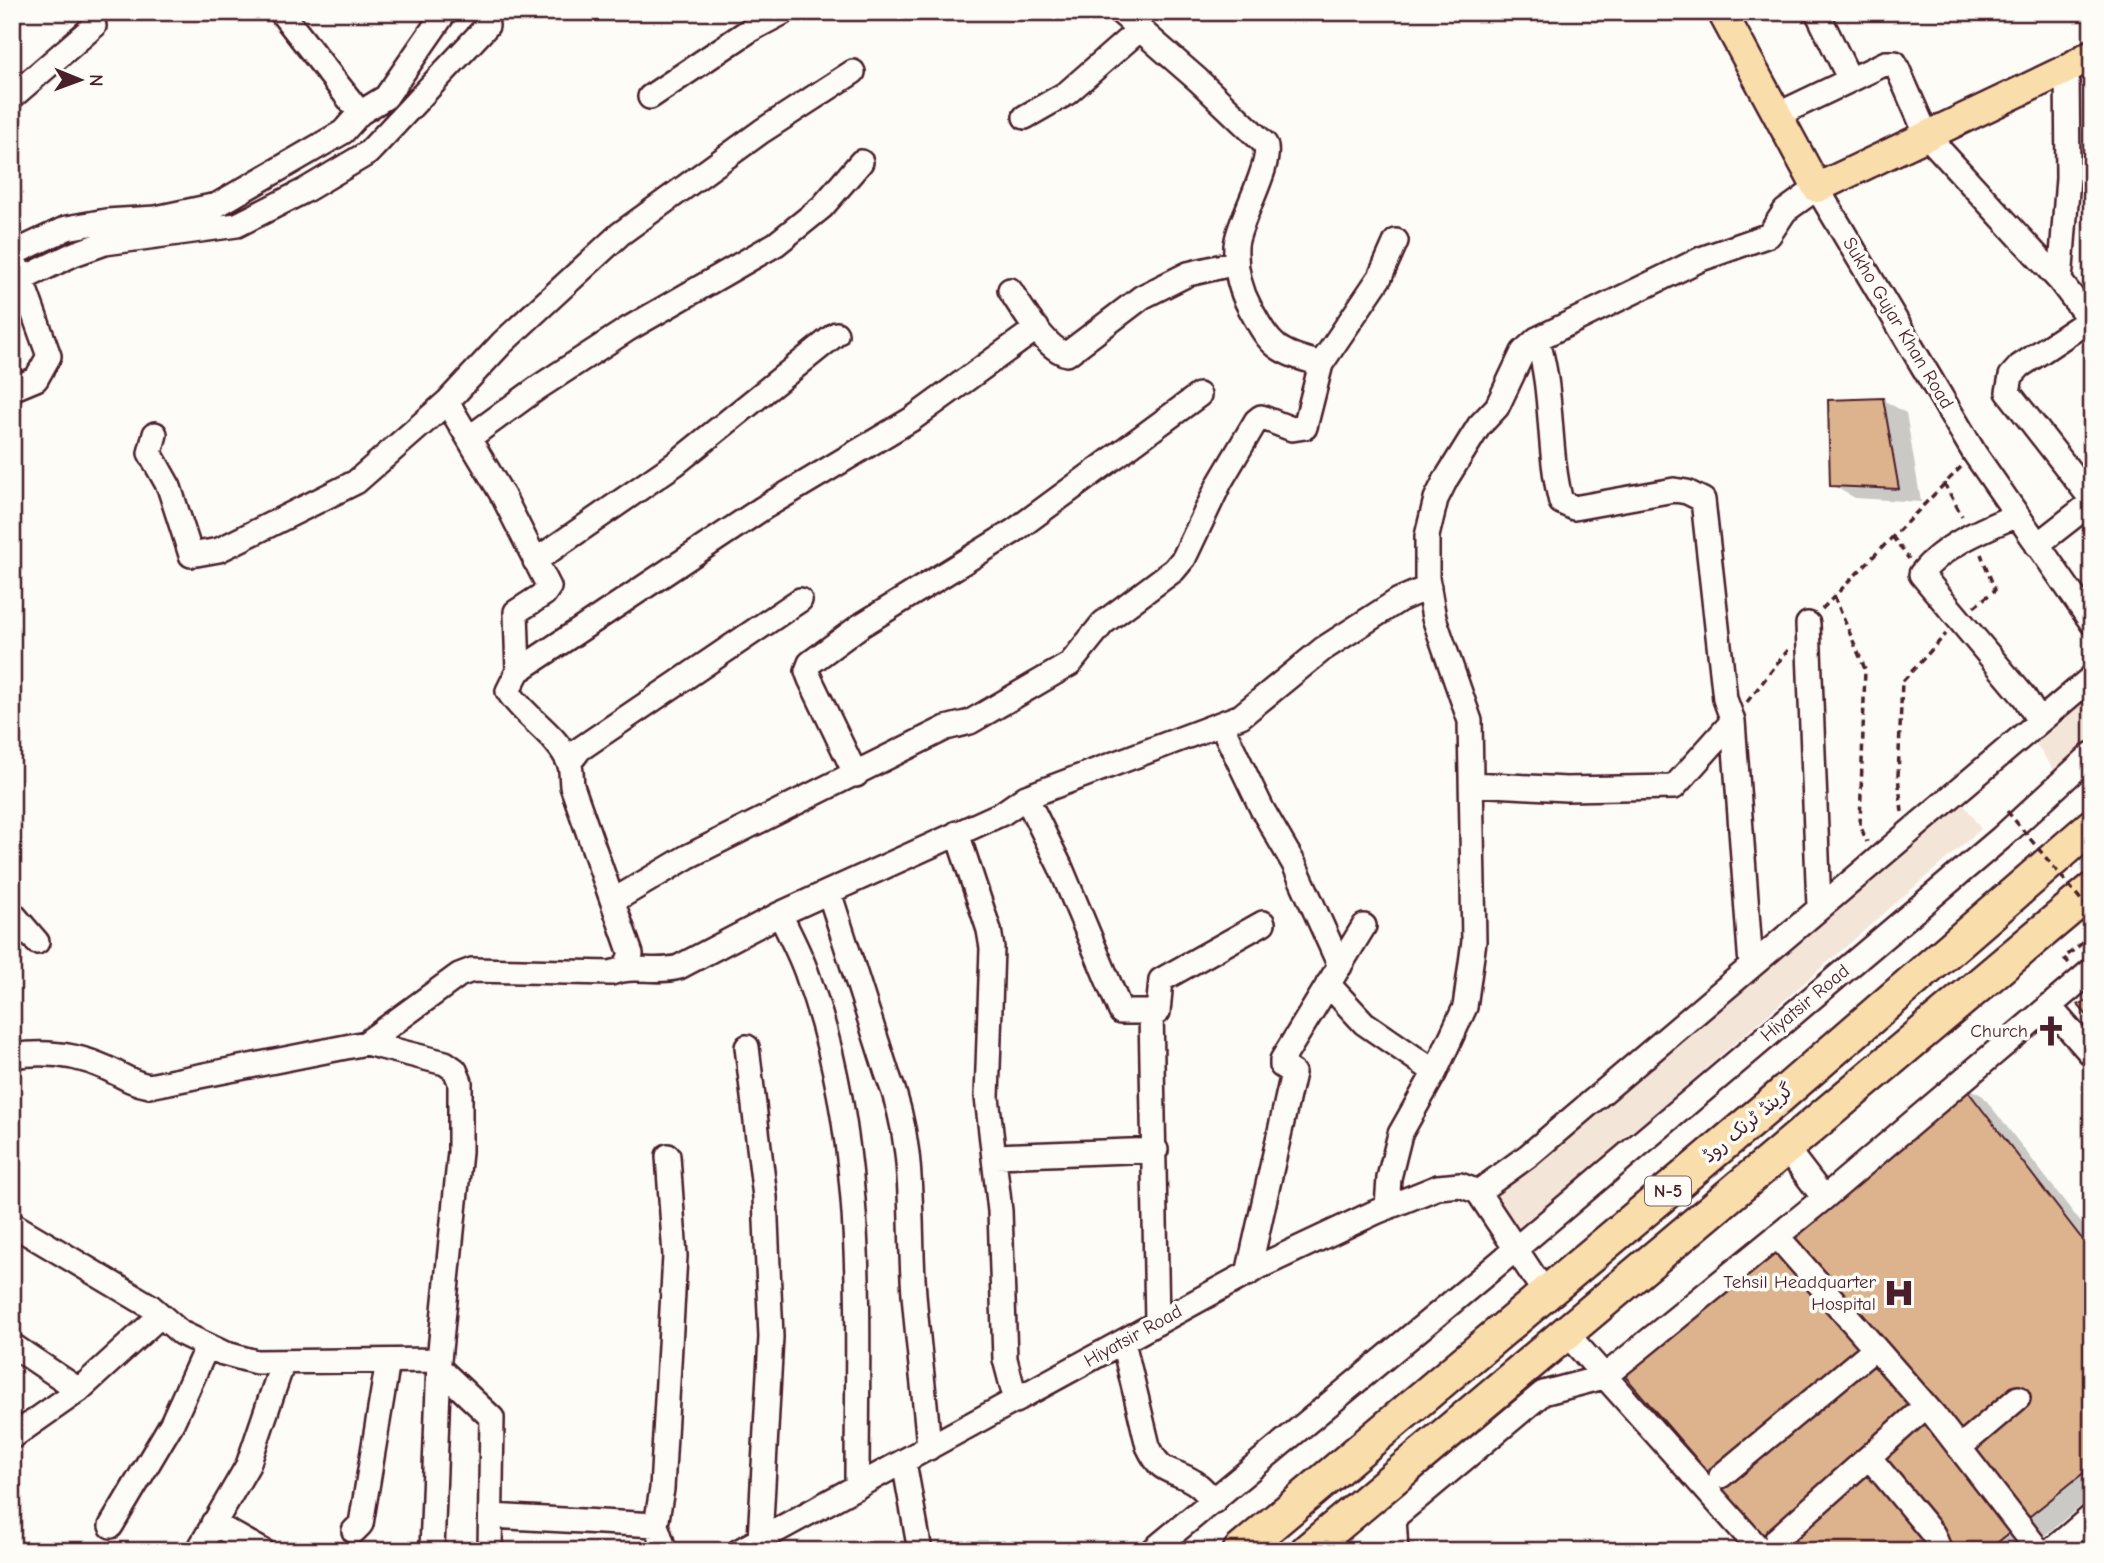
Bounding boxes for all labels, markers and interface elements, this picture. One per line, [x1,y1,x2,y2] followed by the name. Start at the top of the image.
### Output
[46,46,116,116] north arrow
[85,74,107,87] text: N
[1838,233,1958,413] street label: Sukho Gujar Khan Road
[1756,960,1854,1046] street label: Hiyatsir Road
[2034,1014,2068,1048] church icon: Church
[1970,1020,2028,1042] place label: Church
[1698,1079,1798,1167] street label: گرینڈ ٹرنک روڈ
[1645,1176,1691,1206] road number: N-5
[1723,1271,1876,1315] place label: Tehsil Headquarter Hospital
[1882,1276,1916,1310] hospital icon: Tehsil Headquarter Hospital
[1080,1300,1186,1372] street label: Hiyatsir Road

